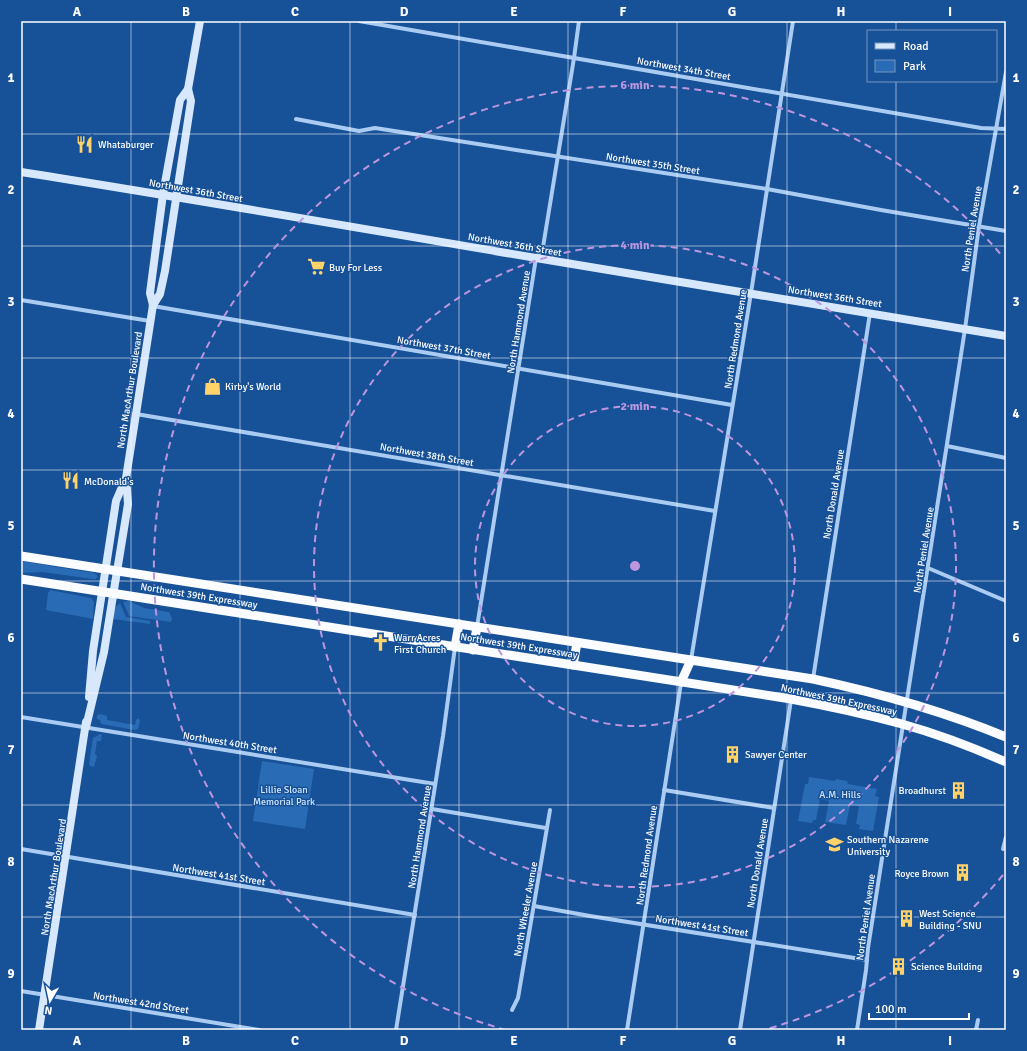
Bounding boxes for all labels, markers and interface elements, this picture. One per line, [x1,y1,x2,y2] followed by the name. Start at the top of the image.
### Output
[73,4,82,20] text: A
[182,4,190,20] text: B
[291,4,299,20] text: C
[400,4,409,20] text: D
[510,4,518,20] text: E
[620,4,627,20] text: F
[728,4,736,20] text: G
[837,4,845,20] text: H
[948,4,952,20] text: I
[867,30,997,82] legend
[903,39,929,54] text: Road
[636,55,732,83] street label: Northwest 34th Street
[903,59,926,74] text: Park
[7,70,15,86] text: 1
[1012,70,1020,86] text: 1
[621,78,650,93] text: 6 min
[75,134,95,154] restaurant icon: Whataburger
[98,139,154,151] place label: Whataburger
[605,151,701,177] street label: Northwest 35th Street
[148,177,244,205] street label: Northwest 36th Street
[7,182,15,198] text: 2
[1012,182,1020,198] text: 2
[959,185,985,273] street label: North Peniel Avenue
[467,231,563,259] street label: Northwest 36th Street
[621,238,650,253] text: 4 min
[306,257,326,277] supermarket icon: Buy For Less
[329,262,383,274] place label: Buy For Less
[505,270,533,375] street label: North Hammond Avenue
[787,284,883,310] street label: Northwest 36th Street
[722,289,750,390] street label: North Redmond Avenue
[7,294,15,310] text: 3
[1012,294,1020,310] text: 3
[115,331,145,449] street label: North MacArthur Boulevard
[396,334,492,362] street label: Northwest 37th Street
[202,376,222,396] shop icon: Kirby's World
[225,381,281,393] place label: Kirby's World
[621,399,650,414] text: 2 min
[7,406,15,422] text: 4
[1012,406,1020,422] text: 4
[379,441,475,469] street label: Northwest 38th Street
[821,448,847,540] street label: North Donald Avenue
[61,471,81,491] restaurant icon: McDonald's
[84,476,134,488] place label: McDonald's
[911,506,937,594] street label: North Peniel Avenue
[7,518,15,534] text: 5
[1012,518,1020,534] text: 5
[628,559,642,573] centre of rings
[139,581,259,611] street label: Northwest 39th Expressway
[7,630,15,646] text: 6
[1012,630,1020,646] text: 6
[459,631,579,661] street label: Northwest 39th Expressway
[394,632,446,656] place label: Warr Acres First Church
[371,633,391,653] church icon: Warr Acres First Church
[780,682,898,718] street label: Northwest 39th Expressway
[182,730,278,756] street label: Northwest 40th Street
[7,742,15,758] text: 7
[1012,742,1020,758] text: 7
[722,744,742,764] building icon: Sawyer Center
[745,749,807,761] place label: Sawyer Center
[949,780,969,800] building icon: Broadhurst
[253,784,315,808] park label: Lillie Sloan Memorial Park
[406,785,434,890] street label: North Hammond Avenue
[899,785,946,797] place label: Broadhurst
[819,789,861,801] park label: A.M. Hills
[634,804,660,906] street label: North Redmond Avenue
[745,817,771,909] street label: North Donald Avenue
[39,818,69,936] street label: North MacArthur Boulevard
[847,834,929,858] place label: Southern Nazarene University
[824,835,844,855] school or university icon: Southern Nazarene University
[7,854,15,870] text: 8
[1012,854,1020,870] text: 8
[512,861,540,957] street label: North Wheeler Avenue
[172,862,267,888] street label: Northwest 41st Street
[952,863,972,883] building icon: Royce Brown
[894,868,949,880] place label: Royce Brown
[854,873,878,961] street label: North Peniel Avenue
[919,908,982,932] place label: West Science Building - SNU
[896,909,916,929] building icon: West Science Building - SNU
[655,913,750,939] street label: Northwest 41st Street
[888,956,908,976] building icon: Science Building
[911,961,982,973] place label: Science Building
[7,966,15,982] text: 9
[1012,966,1020,982] text: 9
[30,981,70,1021] north arrow
[92,990,190,1017] street label: Northwest 42nd Street
[869,995,969,1021] scale bar
[875,1002,907,1017] text: 100 m
[44,1003,53,1017] text: N
[73,1033,82,1049] text: A
[182,1033,190,1049] text: B
[291,1033,299,1049] text: C
[400,1033,409,1049] text: D
[510,1033,518,1049] text: E
[620,1033,627,1049] text: F
[728,1033,736,1049] text: G
[837,1033,845,1049] text: H
[948,1033,952,1049] text: I

